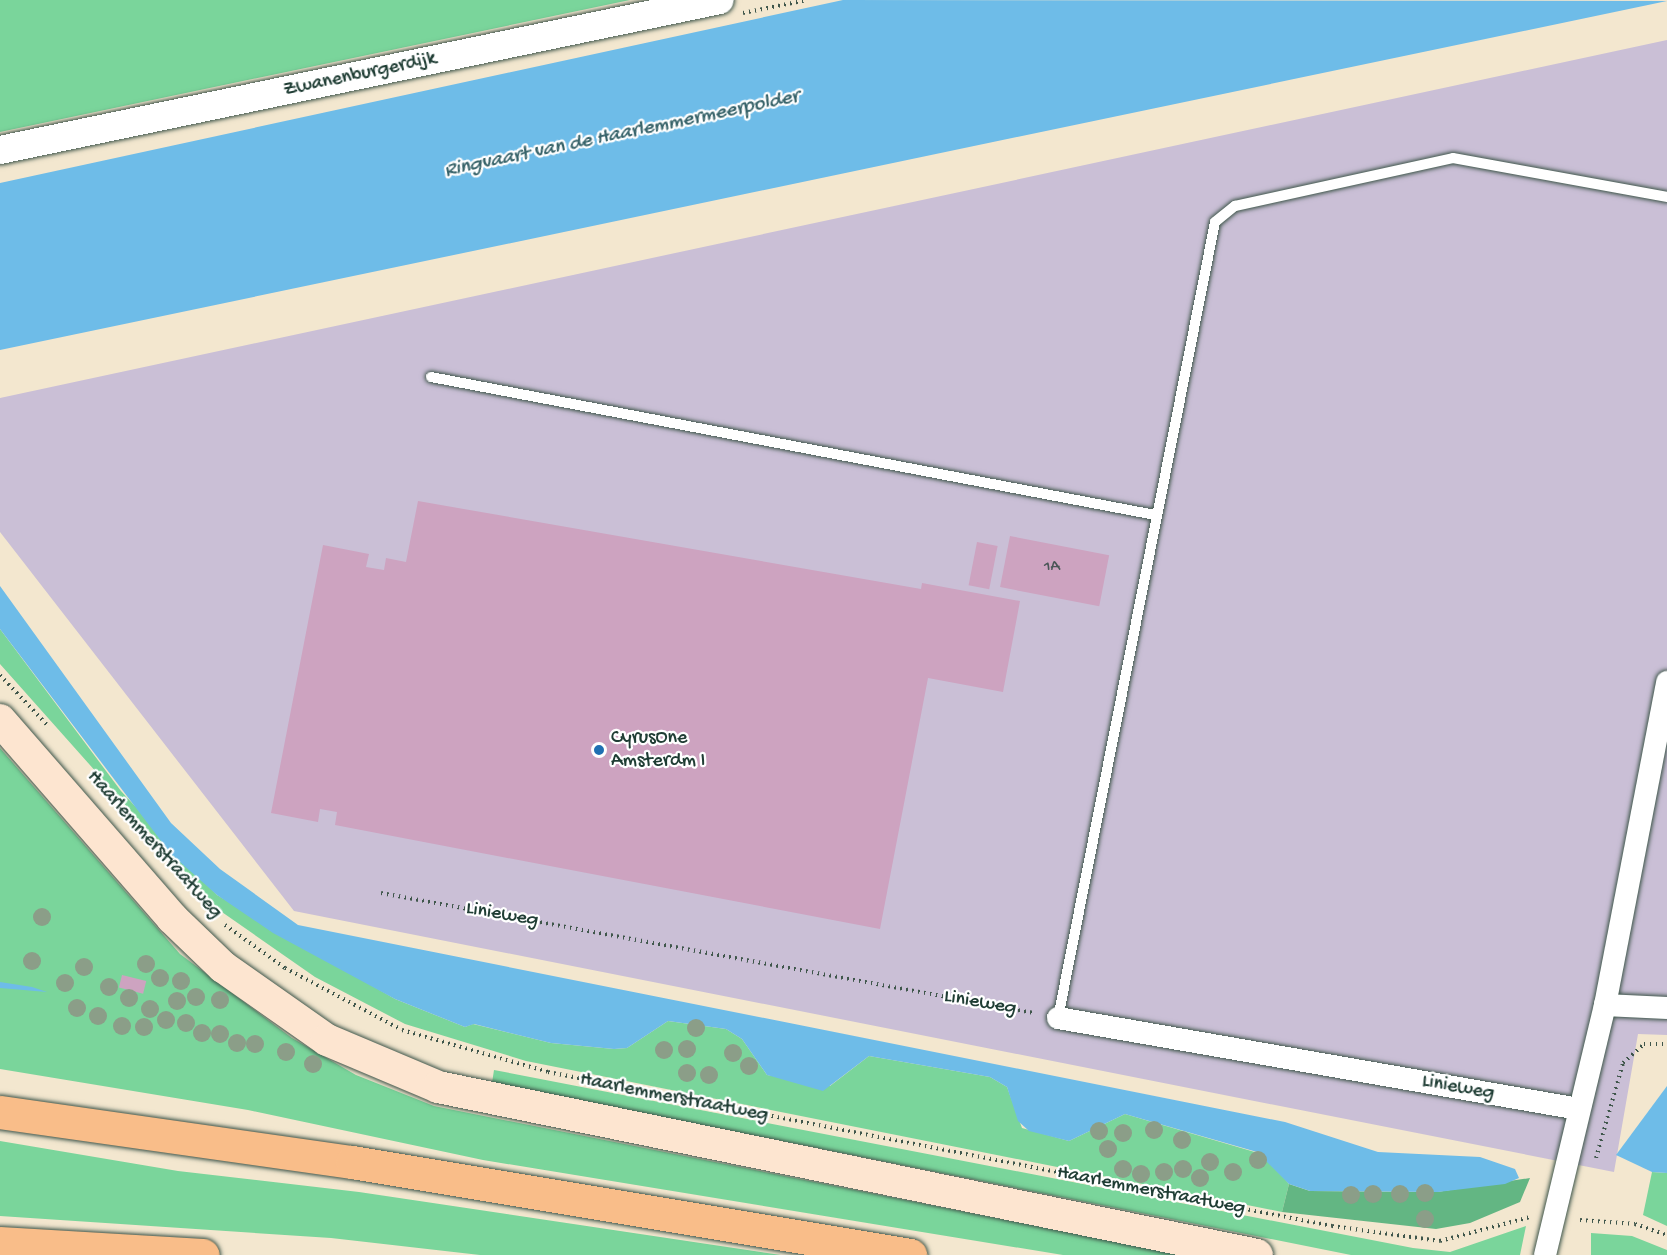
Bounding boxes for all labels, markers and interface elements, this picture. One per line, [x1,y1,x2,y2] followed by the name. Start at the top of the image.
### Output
[281,47,439,103] street label: Zwanenburgerdijk
[442,85,802,185] water label: Ringvaart van de Haarlemmermeerpolder
[1044,558,1060,578] house number: 1A
[611,726,705,773] place label: CyrusOne Amsterdm I
[592,743,606,757] marker: CyrusOne Amsterdm I
[81,766,227,924] street label: Haarlemmerstraatweg
[464,897,540,933] street label: Linieweg
[942,985,1018,1021] street label: Linieweg
[578,1068,770,1128] street label: Haarlemmerstraatweg
[1420,1070,1496,1106] street label: Linieweg
[1055,1161,1247,1221] street label: Haarlemmerstraatweg

